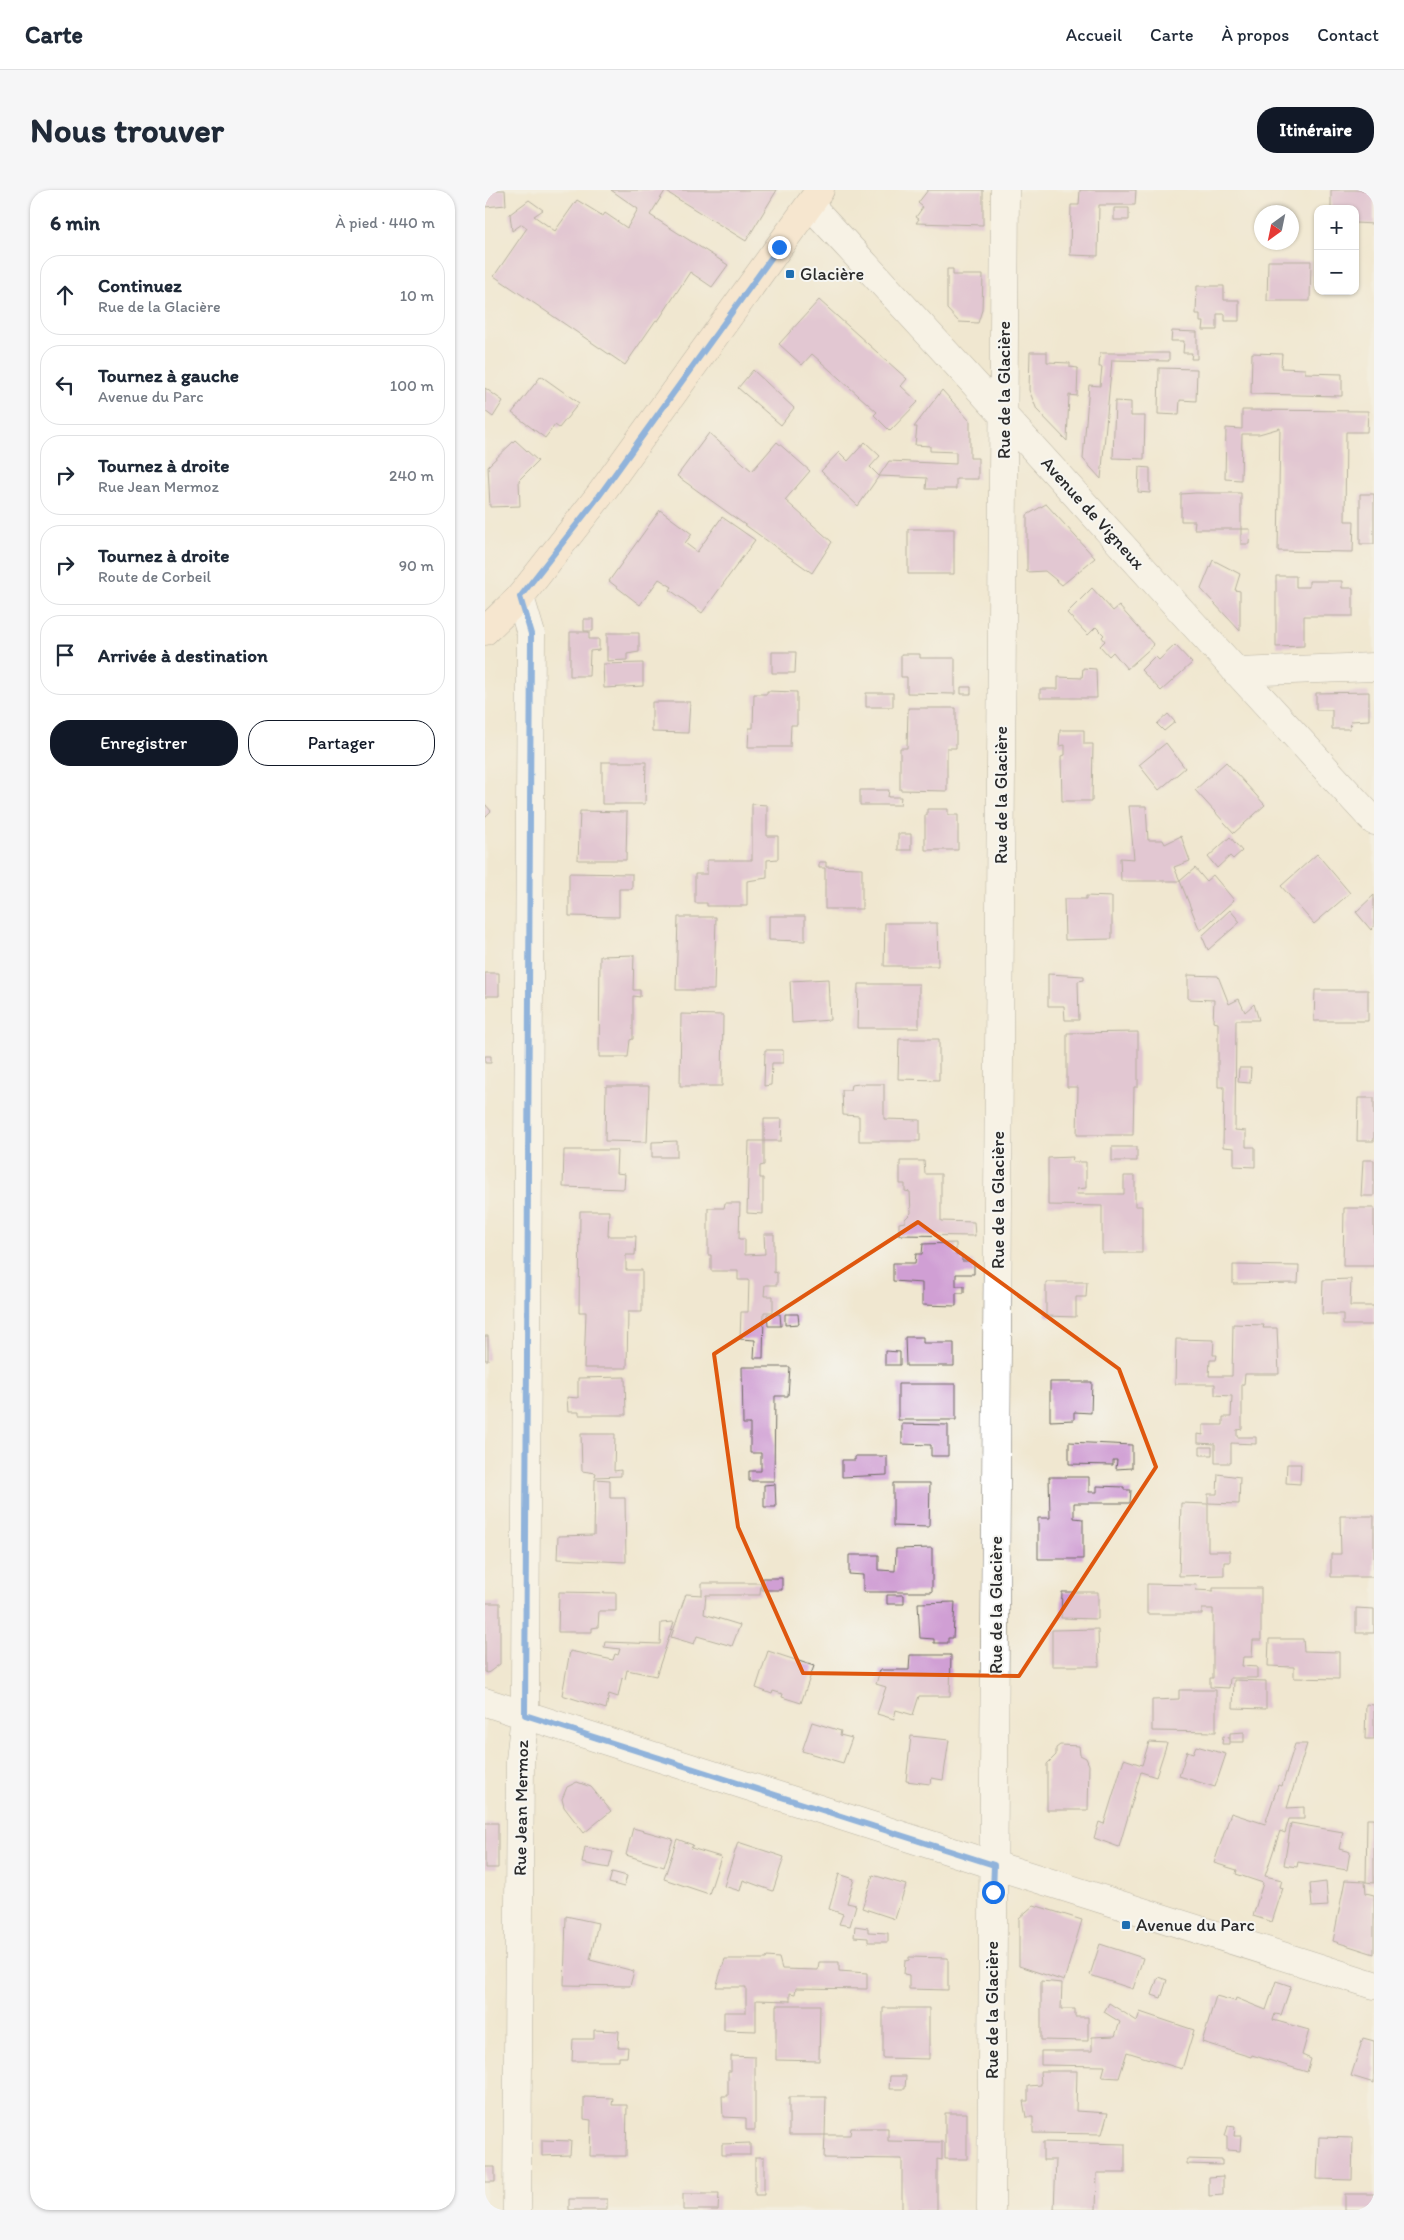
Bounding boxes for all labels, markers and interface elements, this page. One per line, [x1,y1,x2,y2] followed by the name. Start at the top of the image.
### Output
[25,20,83,49] text: Carte
[1066,24,1122,46] text: Accueil
[1150,24,1193,46] text: Carte
[1221,24,1289,46] text: À propos
[1317,24,1379,46] text: Contact
[1257,107,1374,153] button: Itinéraire
[30,109,224,151] text: Nous trouver
[1254,205,1299,250] north arrow
[1314,205,1359,295] map controls
[1314,205,1359,250] button: +
[50,210,100,235] text: 6 min
[335,213,435,232] text: À pied · 440 m
[768,236,791,259] route end
[1314,250,1359,295] button: −
[800,263,864,285] place label: Glacière
[784,268,796,280] marker: Glacière
[98,274,182,297] text: Continuez
[51,281,79,309] icon: ahead
[400,286,434,305] text: 10 m
[98,297,221,316] text: Rue de la Glacière
[993,321,1015,459] street label: Rue de la Glacière
[98,364,239,387] text: Tournez à gauche
[51,371,79,399] icon: left
[390,376,434,395] text: 100 m
[98,387,203,406] text: Avenue du Parc
[1037,452,1150,574] street label: Avenue de Vigneux
[98,454,230,477] text: Tournez à droite
[51,461,79,489] icon: right
[389,466,434,485] text: 240 m
[98,477,219,496] text: Rue Jean Mermoz
[98,544,230,567] text: Tournez à droite
[51,551,79,579] icon: right
[399,556,434,575] text: 90 m
[98,567,211,586] text: Route de Corbeil
[51,641,79,669] icon: arrive
[98,644,268,667] text: Arrivée à destination
[50,720,238,766] button: Enregistrer
[248,720,435,766] button: Partager
[990,726,1012,864] street label: Rue de la Glacière
[987,1131,1009,1269] street label: Rue de la Glacière
[985,1536,1007,1674] street label: Rue de la Glacière
[509,1739,533,1876] street label: Rue Jean Mermoz
[982,1881,1005,1904] route start
[1136,1914,1255,1936] place label: Avenue du Parc
[1120,1919,1132,1931] marker: Avenue du Parc
[981,1941,1003,2079] street label: Rue de la Glacière

